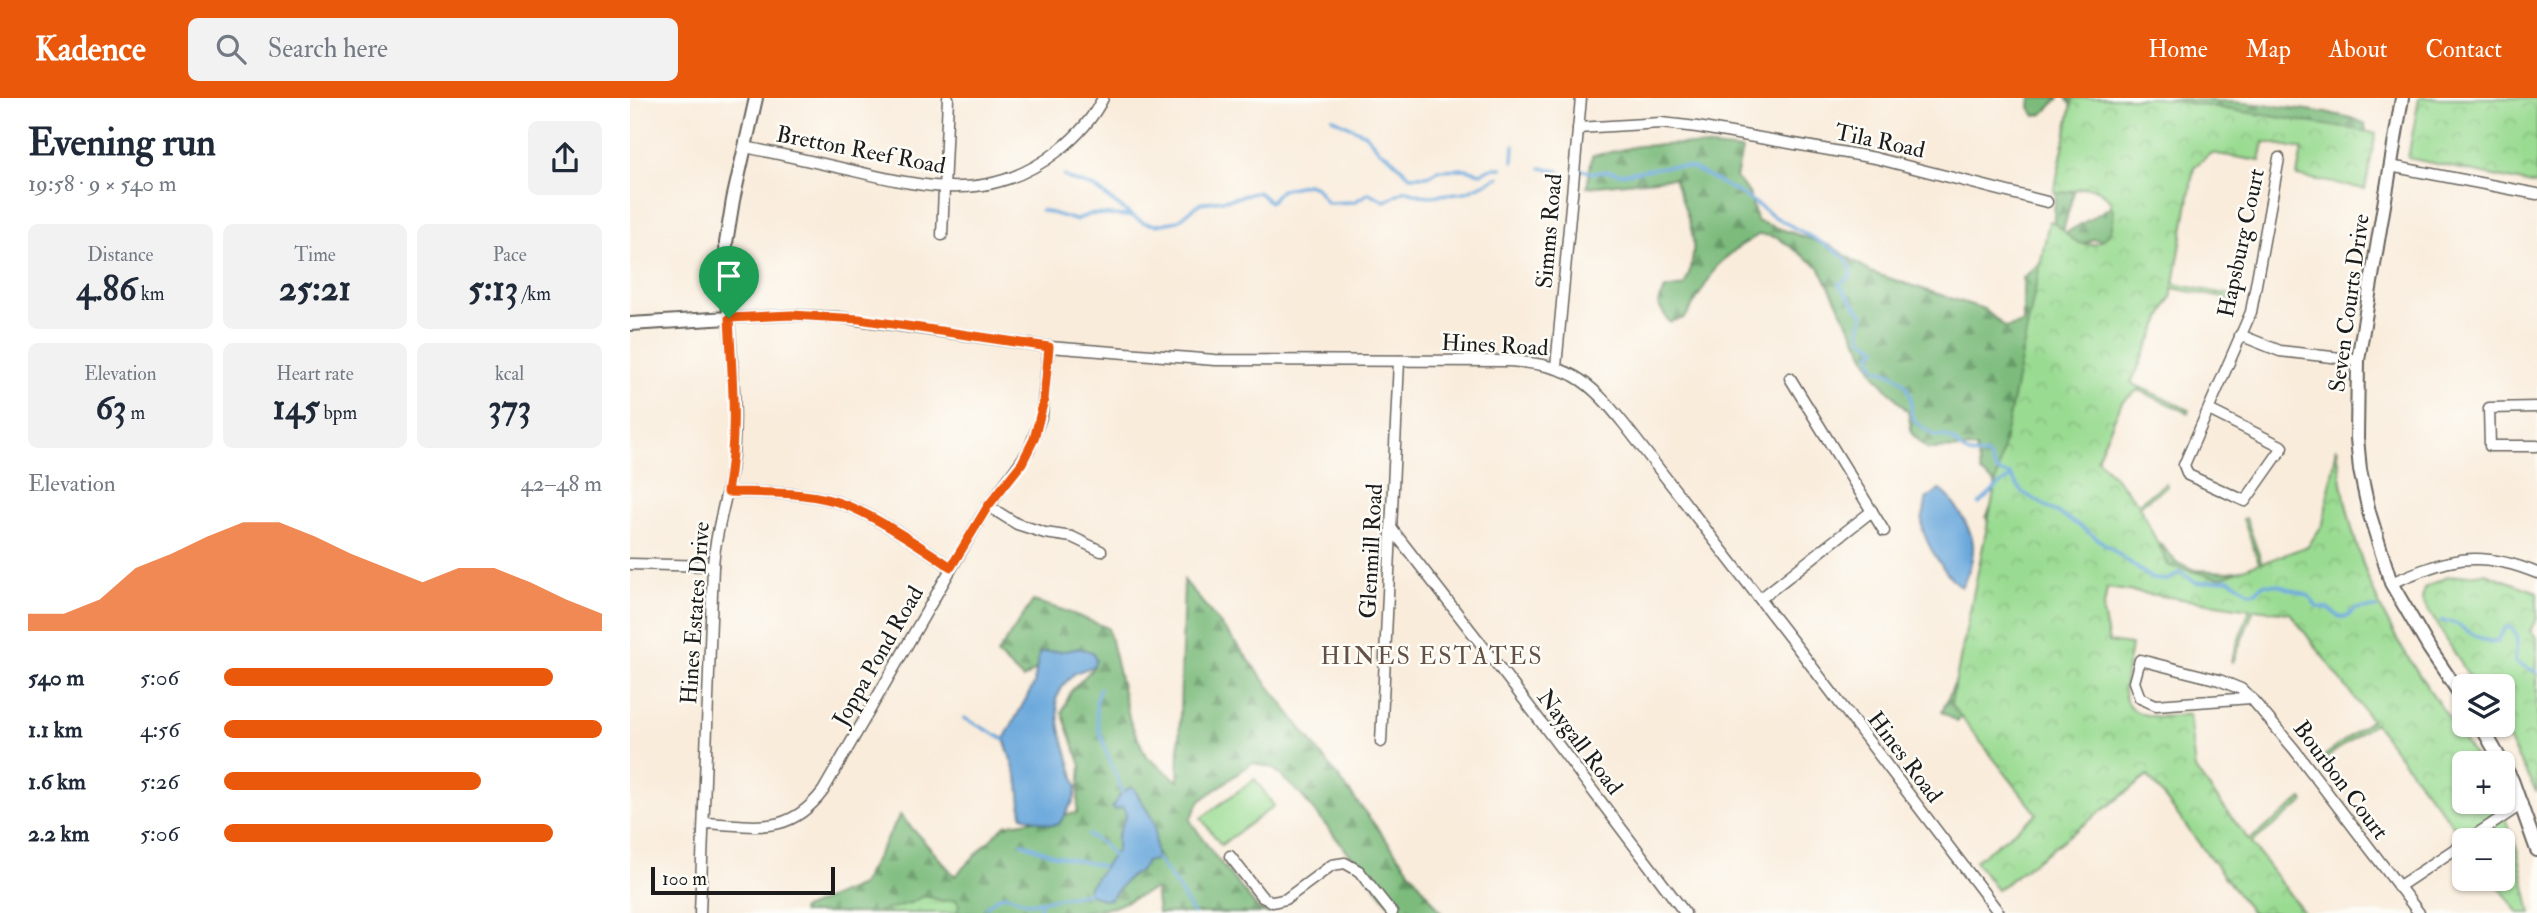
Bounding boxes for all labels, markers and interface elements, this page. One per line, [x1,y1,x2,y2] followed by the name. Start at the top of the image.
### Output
[188,18,678,81] search box
[35,29,146,70] text: Kadence
[212,30,250,68] icon: search
[268,33,388,65] text: Search here
[2148,34,2208,65] text: Home
[2246,34,2291,65] text: Map
[2329,34,2388,65] text: About
[2426,34,2502,65] text: Contact
[1832,117,1928,165] street label: Tila Road
[28,119,216,167] text: Evening run
[774,119,948,181] street label: Bretton Reef Road
[528,121,602,195] button: share
[2211,166,2272,320] street label: Hapsburg Court
[28,169,177,198] text: 19:58 · 9 × 540 m
[1530,172,1568,290] street label: Simms Road
[2322,212,2376,394] street label: Seven Courts Drive
[87,243,154,267] text: Distance
[294,243,336,267] text: Time
[493,243,527,267] text: Pace
[699,246,759,318] pin
[710,257,748,295] icon: arrive
[76,267,137,311] text: 4.86
[279,267,351,311] text: 25:21
[468,267,518,311] text: 5:13
[137,282,164,306] text: km
[518,282,551,306] text: /km
[1441,328,1549,362] street label: Hines Road
[84,362,157,386] text: Elevation
[276,362,354,386] text: Heart rate
[495,362,524,386] text: kcal
[95,386,126,430] text: 63
[273,386,320,430] text: 145
[488,386,531,430] text: 373
[126,401,145,425] text: m
[320,401,357,425] text: bpm
[28,469,116,498] text: Elevation
[520,469,602,498] text: 42–48 m
[1353,483,1389,619] street label: Glenmill Road
[674,520,716,705] street label: Hines Estates Drive
[826,581,931,733] street label: Joppa Pond Road
[1320,641,1544,672] district label: HINES ESTATES
[28,663,84,692] text: 540 m
[140,663,179,692] text: 5:06
[2452,674,2515,891] map controls
[2452,674,2515,737] button: layers
[1531,684,1629,800] street label: Naygall Road
[1861,705,1949,809] street label: Hines Road
[28,715,83,744] text: 1.1 km
[140,715,180,744] text: 4:56
[2287,715,2395,845] street label: Bourbon Court
[2452,751,2515,814] button: +
[28,767,86,796] text: 1.6 km
[140,767,179,796] text: 5:26
[28,819,89,848] text: 2.2 km
[140,819,179,848] text: 5:06
[2452,828,2515,891] button: −
[651,864,835,896] scale bar
[662,867,707,891] text: 100 m

